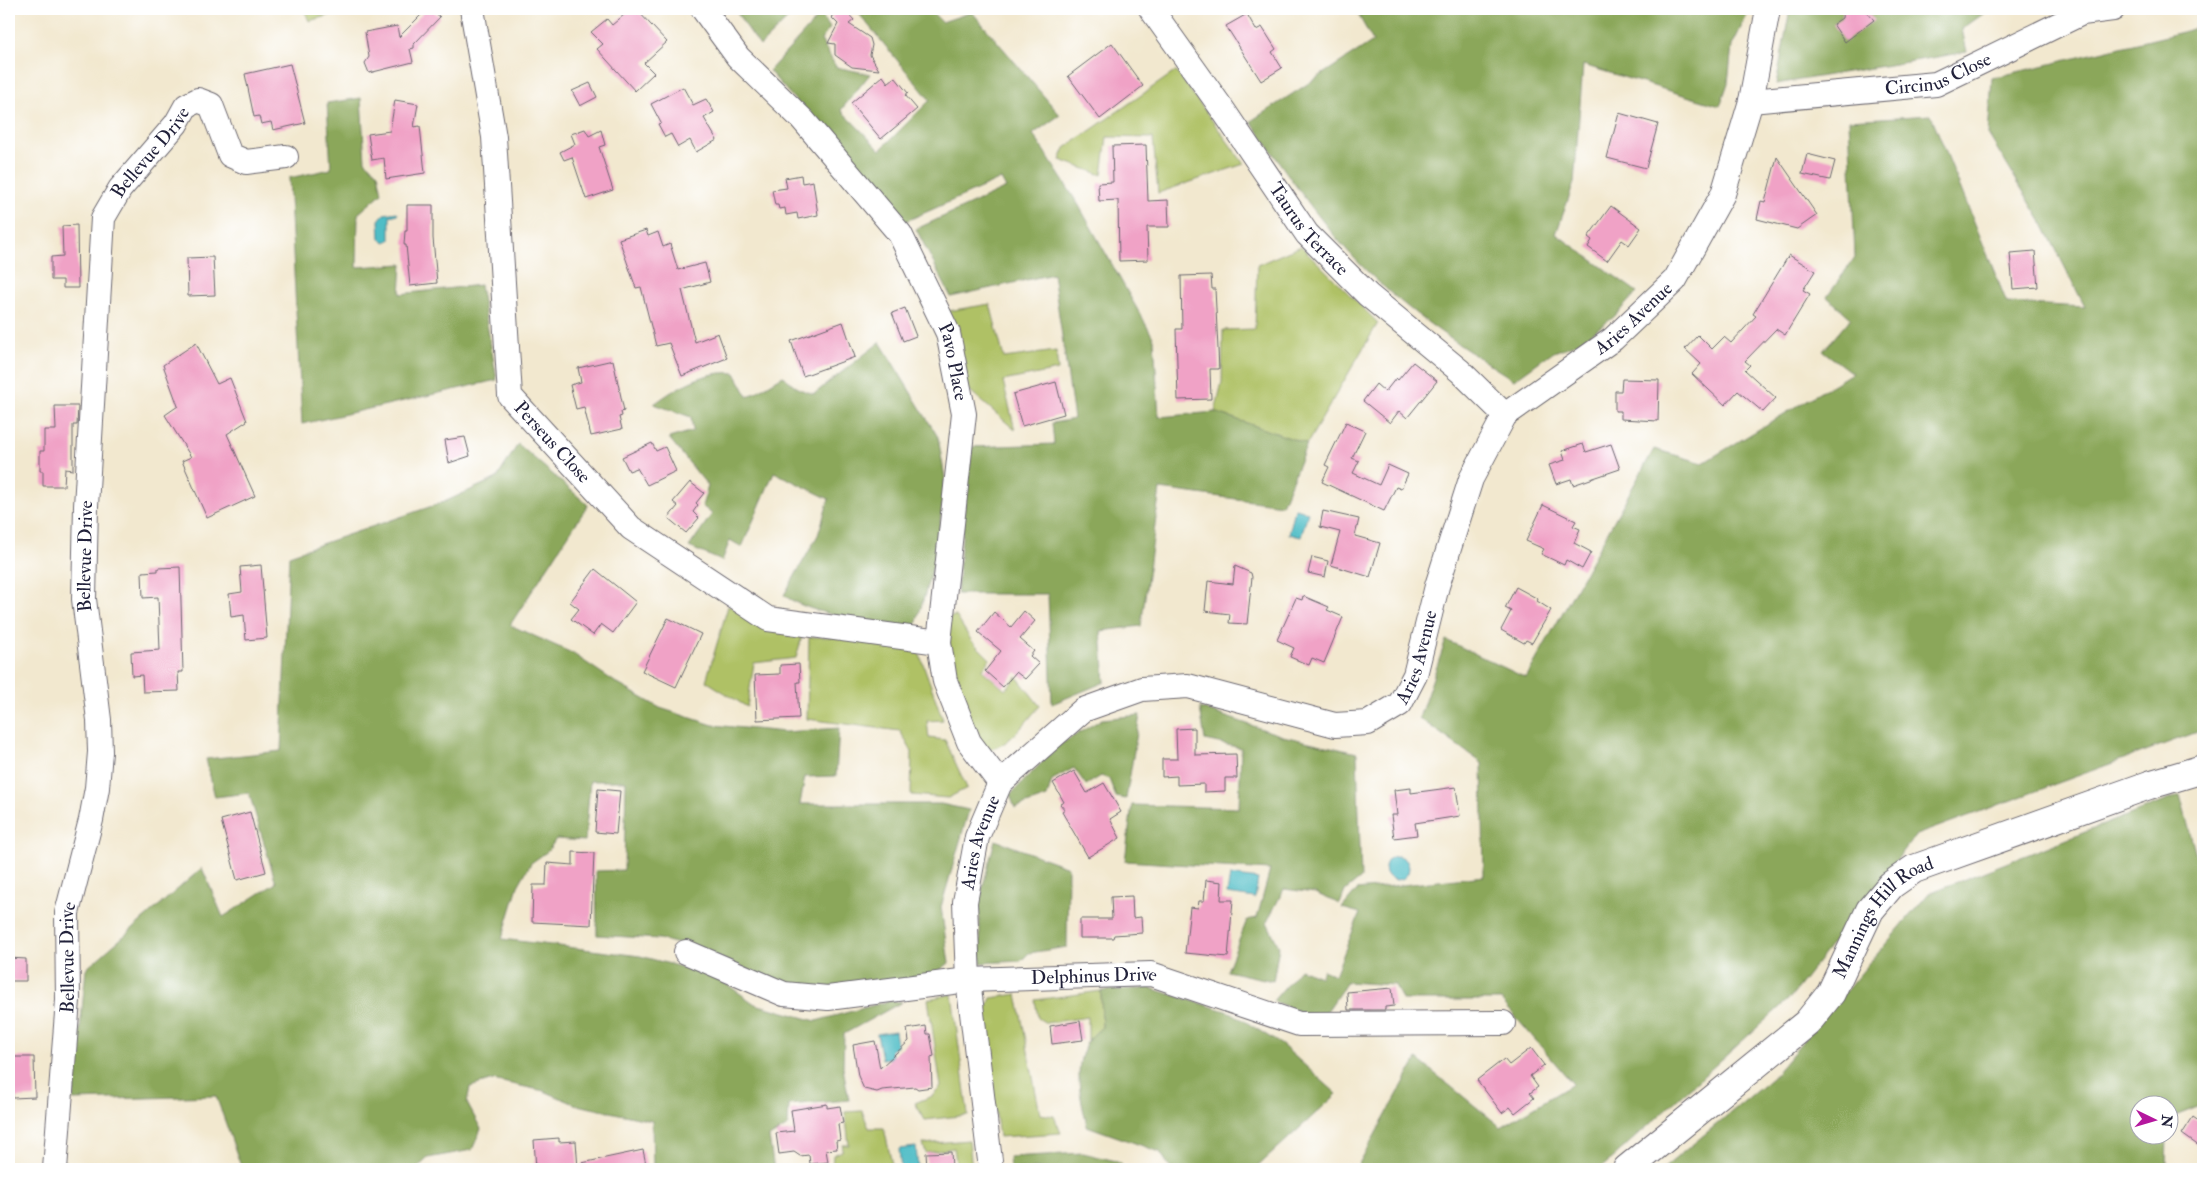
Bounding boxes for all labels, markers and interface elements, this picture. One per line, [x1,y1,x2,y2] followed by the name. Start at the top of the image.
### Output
[1884,47,1995,101] street label: Circinus Close
[106,103,195,202] street label: Bellevue Drive
[1263,178,1354,281] street label: Taurus Terrace
[1589,277,1678,361] street label: Aries Avenue
[933,319,973,403] street label: Pavo Place
[509,396,596,488] street label: Perseus Close
[72,500,98,613] street label: Bellevue Drive
[1389,608,1443,709] street label: Aries Avenue
[955,792,1005,893] street label: Aries Avenue
[1828,851,1937,982] street label: Mannings Hill Road
[55,899,81,1014] street label: Bellevue Drive
[1030,962,1161,990] street label: Delphinus Drive
[2130,1096,2180,1146] north arrow
[2157,1113,2176,1129] text: N

